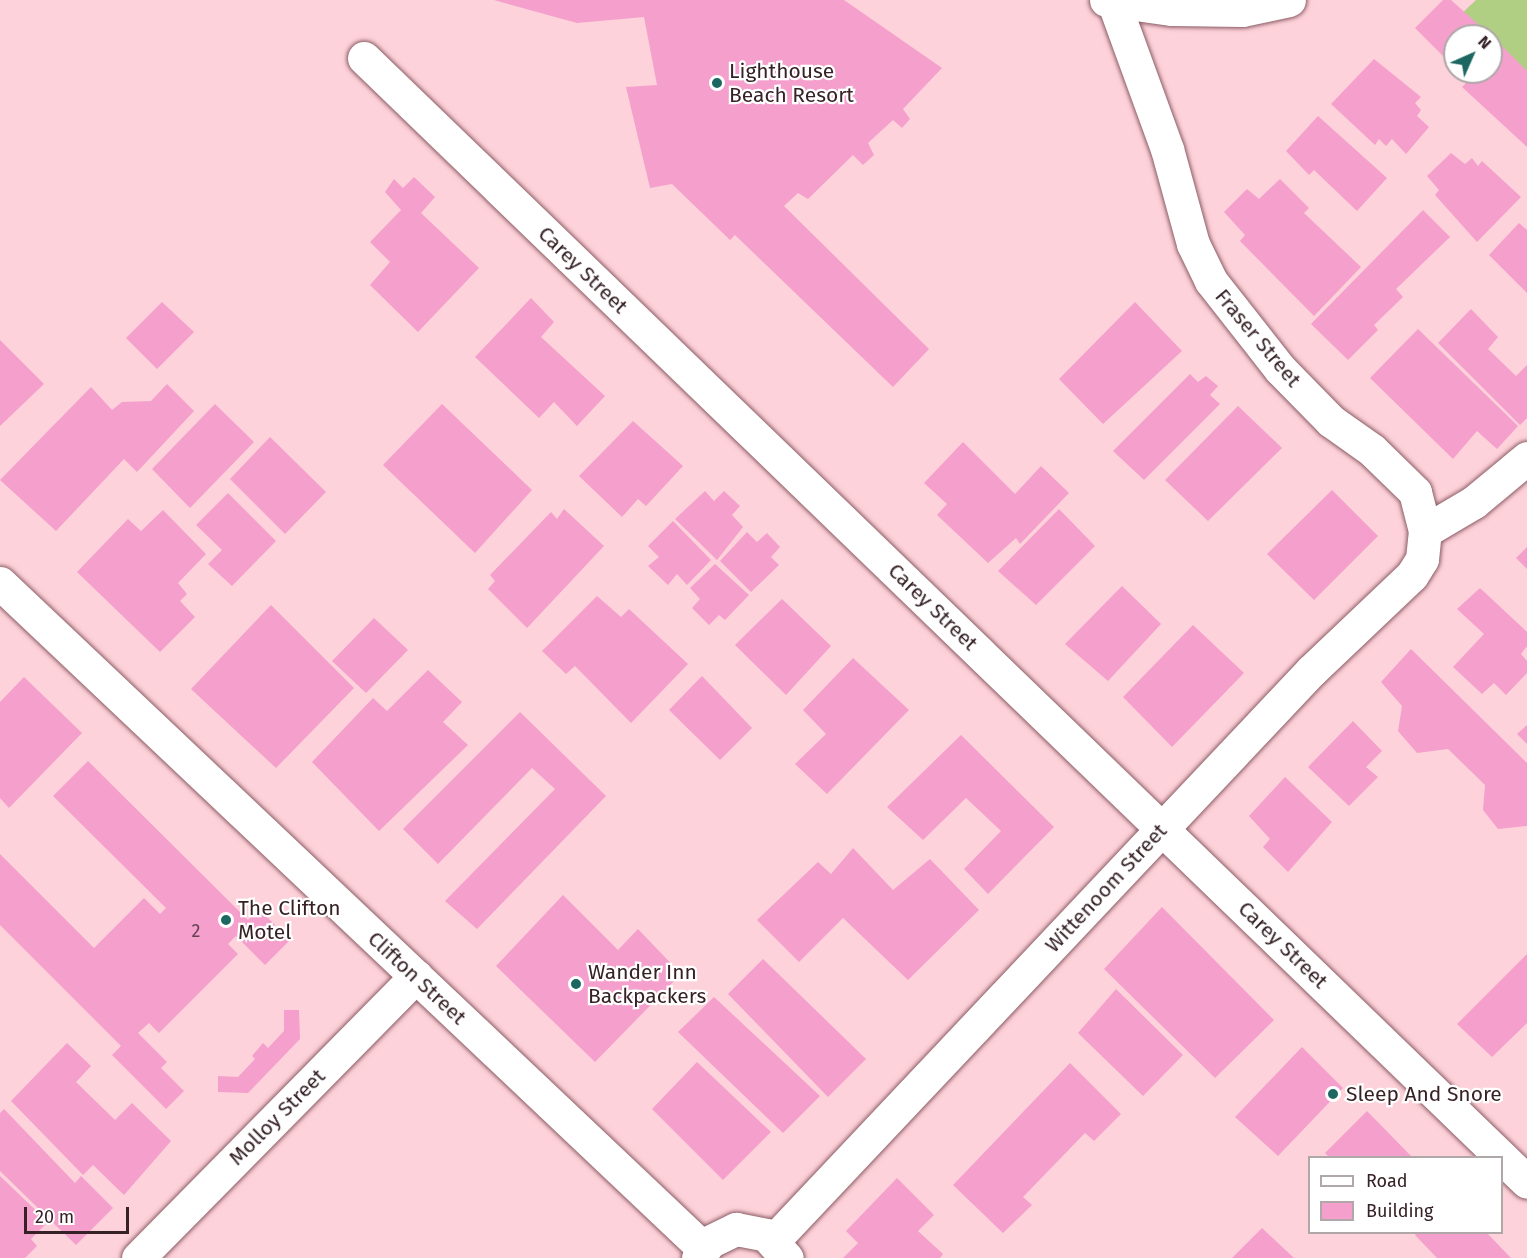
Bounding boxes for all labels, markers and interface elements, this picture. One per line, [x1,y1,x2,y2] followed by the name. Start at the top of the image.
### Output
[1443,24,1503,84] north arrow
[1474,32,1495,53] text: N
[729,58,854,108] place label: Lighthouse Beach Resort
[710,76,724,90] marker: Lighthouse Beach Resort
[533,221,633,319] street label: Carey Street
[1210,284,1306,392] street label: Fraser Street
[883,558,983,656] street label: Carey Street
[1040,818,1172,958] street label: Wittenoom Street
[238,895,341,945] place label: The Clifton Motel
[1233,896,1333,994] street label: Carey Street
[219,913,233,927] marker: The Clifton Motel
[192,920,200,942] house number: 2
[363,926,471,1030] street label: Clifton Street
[588,959,706,1009] place label: Wander Inn Backpackers
[569,977,583,991] marker: Wander Inn Backpackers
[224,1064,330,1170] street label: Molloy Street
[1346,1081,1502,1107] place label: Sleep And Snore
[1324,1085,1342,1103] marker: Sleep And Snore
[1308,1156,1503,1234] legend
[1366,1170,1408,1192] text: Road
[27,1195,132,1233] scale bar
[1366,1200,1433,1222] text: Building
[35,1206,74,1228] text: 20 m

